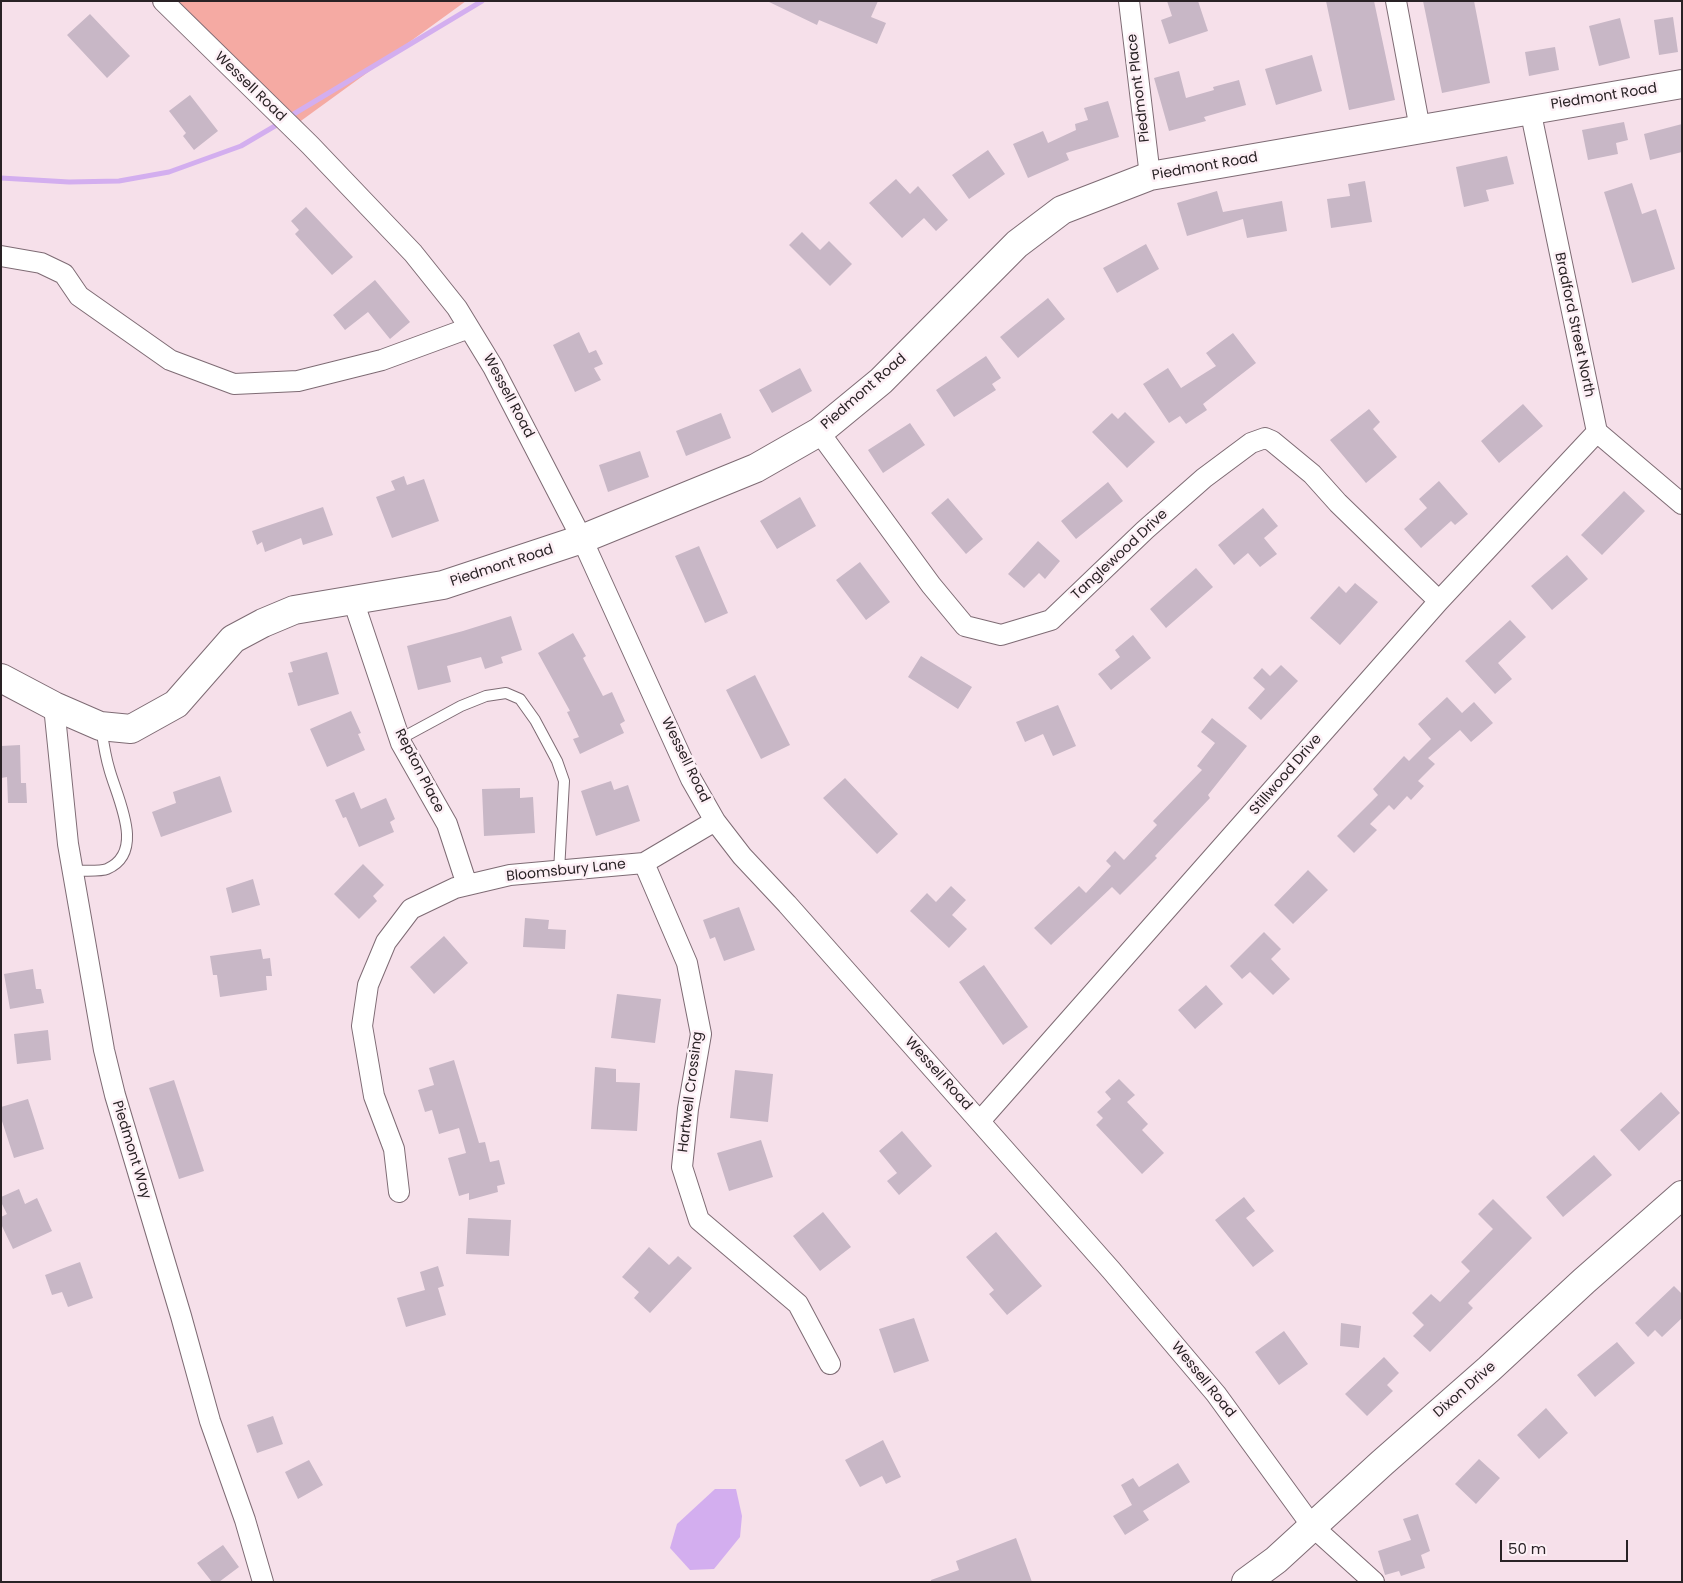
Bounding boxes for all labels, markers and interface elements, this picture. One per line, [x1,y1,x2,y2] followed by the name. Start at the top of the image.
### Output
[1124,33,1154,143] street label: Piedmont Place
[211,49,289,125] street label: Wessell Road
[1550,80,1658,114] street label: Piedmont Road
[1151,149,1259,185] street label: Piedmont Road
[1550,251,1598,399] street label: Bradford Street North
[818,350,910,434] street label: Piedmont Road
[479,351,537,441] street label: Wessell Road
[1068,506,1172,604] street label: Tanglewood Drive
[448,541,556,591] street label: Piedmont Road
[657,715,713,805] street label: Wessell Road
[391,726,447,816] street label: Repton Place
[1246,731,1326,819] street label: Stillwood Drive
[505,856,627,886] street label: Bloomsbury Lane
[675,1031,707,1153] street label: Hartwell Crossing
[901,1034,975,1114] street label: Wessell Road
[108,1099,154,1201] street label: Piedmont Way
[1167,1339,1239,1421] street label: Wessell Road
[1431,1358,1499,1422] street label: Dixon Drive
[1503,1530,1630,1562] scale bar
[1508,1538,1546,1559] text: 50 m

